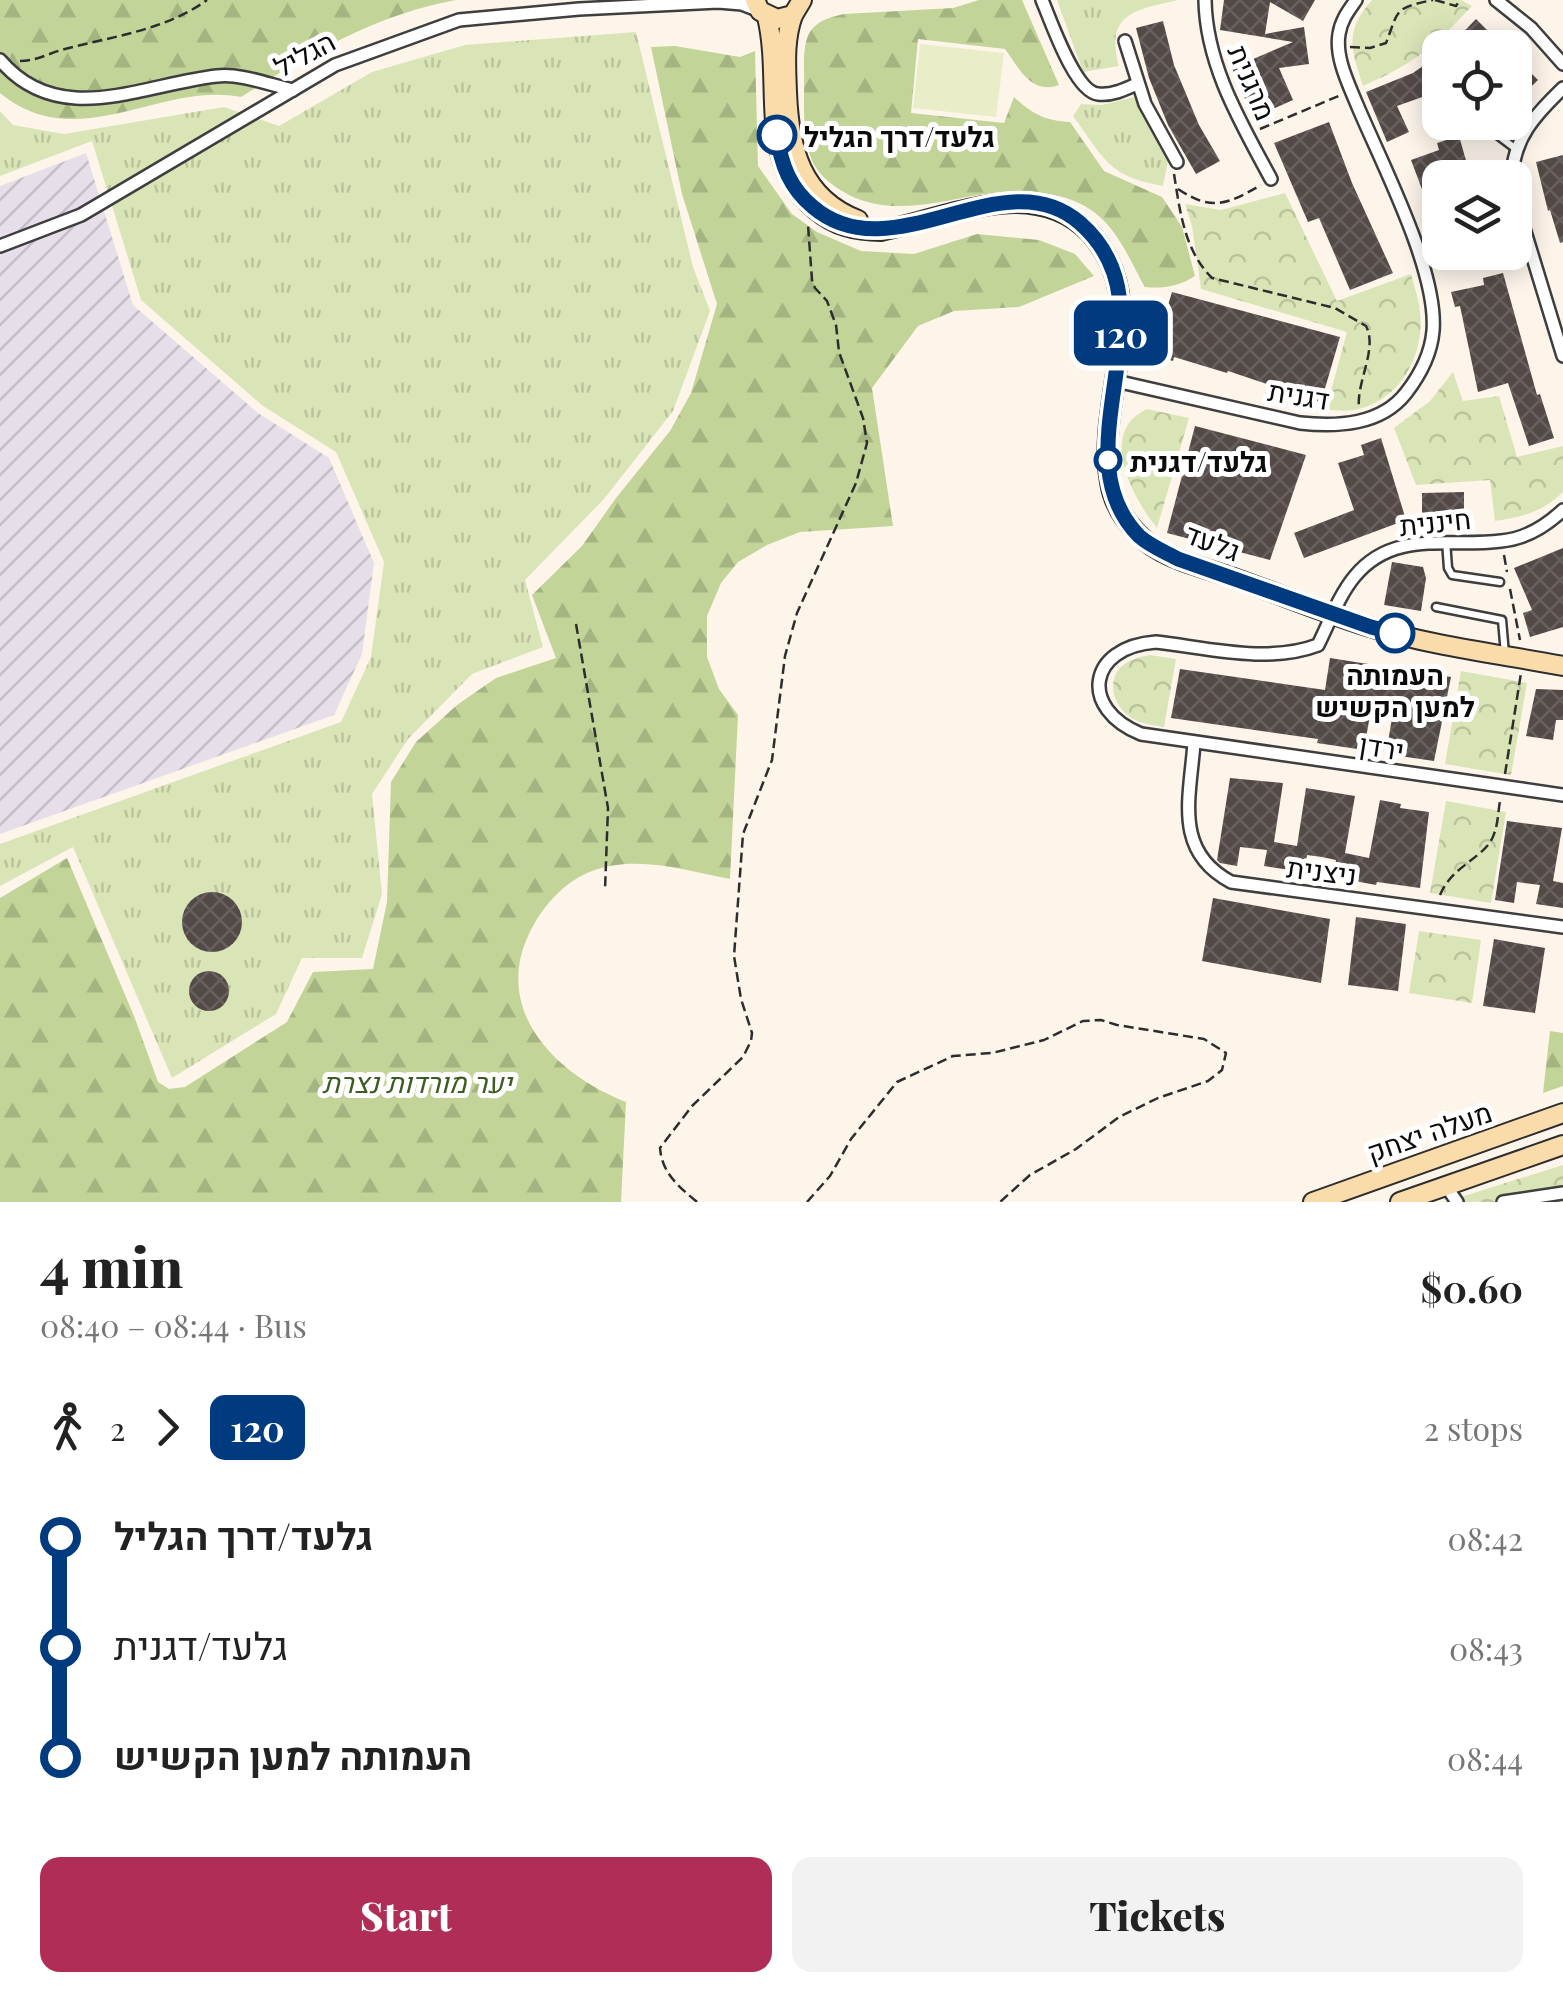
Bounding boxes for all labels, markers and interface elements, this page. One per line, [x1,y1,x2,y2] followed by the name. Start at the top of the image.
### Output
[267,22,341,84] street label: הגליל
[1422,30,1532,270] map controls
[1422,30,1532,140] button: locate
[1221,39,1285,125] street label: מרגנית
[758,116,796,154] marker: גלעד/דרך הגליל
[804,117,995,154] place label: גלעד/דרך הגליל
[1422,160,1532,270] button: layers
[1064,300,1178,366] line badge: 120
[1094,310,1148,357] text: 120
[1266,371,1332,417] street label: דגנית
[1130,442,1267,479] place label: גלעד/דגנית
[1095,447,1121,473] marker: גלעד/דגנית
[1397,499,1473,543] street label: חיננית
[1180,514,1246,568] street label: גלעד
[1376,614,1414,652] marker: העמותה למען הקשיש
[1315,655,1475,724] place label: העמותה למען הקשיש
[1357,724,1407,768] street label: ירדן
[1285,847,1359,893] street label: ניצנית
[322,1063,514,1100] park label: יער מורדות נצרת
[1362,1092,1496,1170] street label: מעלה יצחק
[40,1228,183,1302] text: 4 min
[1421,1262,1523,1313] text: $0.60
[40,1303,307,1346] text: 08:40 – 08:44 · Bus
[40,1400,95,1455] icon: walk
[140,1400,195,1455] icon: forward
[230,1404,285,1451] text: 120
[110,1406,125,1449] text: 2
[1424,1406,1523,1449] text: 2 stops
[114,1509,373,1560] text: גלעד/דרך הגליל
[1448,1516,1523,1559] text: 08:42
[114,1619,288,1670] text: גלעד/דגנית
[1449,1626,1523,1669] text: 08:43
[114,1729,472,1780] text: העמותה למען הקשיש
[1447,1736,1523,1779] text: 08:44
[40,1857,772,1972] button: Start
[792,1857,1523,1972] button: Tickets

